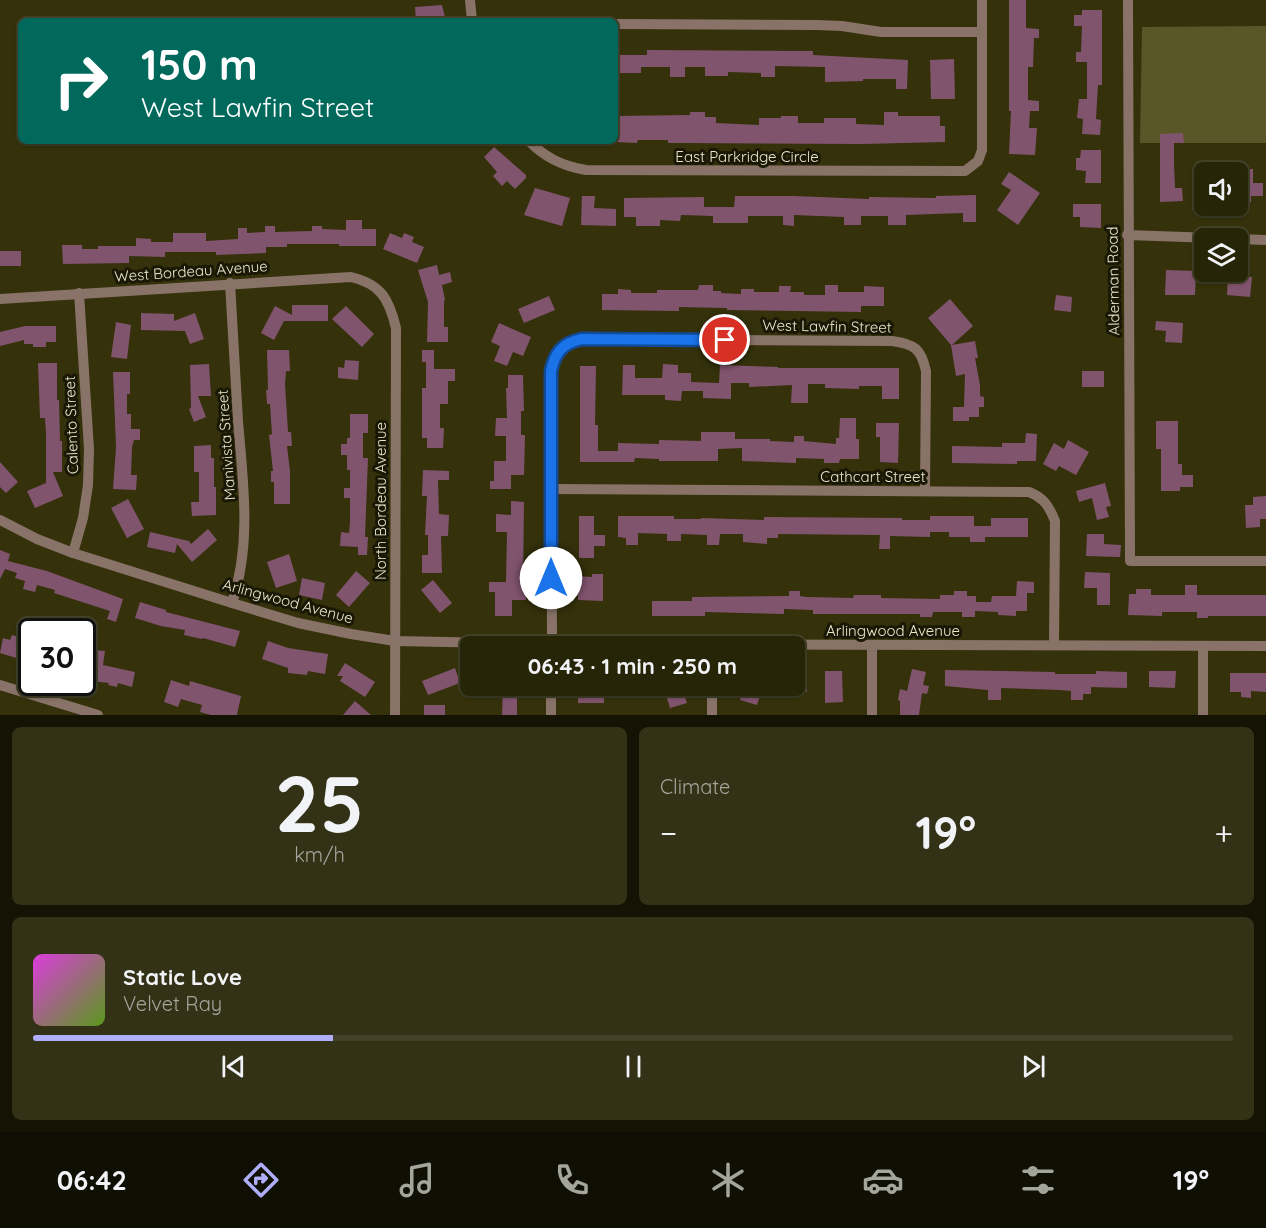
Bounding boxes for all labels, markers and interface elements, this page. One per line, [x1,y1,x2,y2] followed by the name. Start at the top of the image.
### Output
[141,38,258,91] text: 150 m
[42,42,120,120] icon: right
[141,90,374,124] text: West Lawfin Street
[675,147,819,166] street label: East Parkridge Circle
[1194,162,1248,282] map controls
[1194,162,1248,216] button: sound
[1103,226,1123,336] street label: Alderman Road
[1194,228,1248,282] button: layers
[114,256,268,286] street label: West Bordeau Avenue
[699,314,750,365] pin
[762,315,892,337] street label: West Lawfin Street
[708,323,741,356] icon: arrive
[60,375,82,475] street label: Calento Street
[213,389,239,501] street label: Manivista Street
[371,422,390,580] street label: North Bordeau Avenue
[820,467,926,486] street label: Cathcart Street
[519,546,583,610] position arrow
[221,574,355,628] street label: Arlingwood Avenue
[18,618,96,696] speed limit sign: 30
[826,621,960,640] street label: Arlingwood Avenue
[528,652,737,680] text: 06:43 · 1 min · 250 m
[275,754,364,852] text: 25
[660,774,730,799] text: Climate
[915,804,976,860] text: 19°
[660,812,677,853] text: −
[1214,812,1233,853] text: +
[294,842,345,867] text: km/h
[123,963,242,991] text: Static Love
[123,991,222,1016] text: Velvet Ray
[217,1050,250,1083] icon: previous
[617,1050,650,1083] icon: pause
[1017,1050,1050,1083] icon: next
[240,1159,282,1201] icon: directions
[396,1159,438,1201] icon: music
[551,1159,593,1201] icon: phone
[707,1159,749,1201] icon: climate
[862,1159,904,1201] icon: car
[1017,1159,1059,1201] icon: filters
[57,1163,127,1197] text: 06:42
[1173,1163,1209,1197] text: 19°

